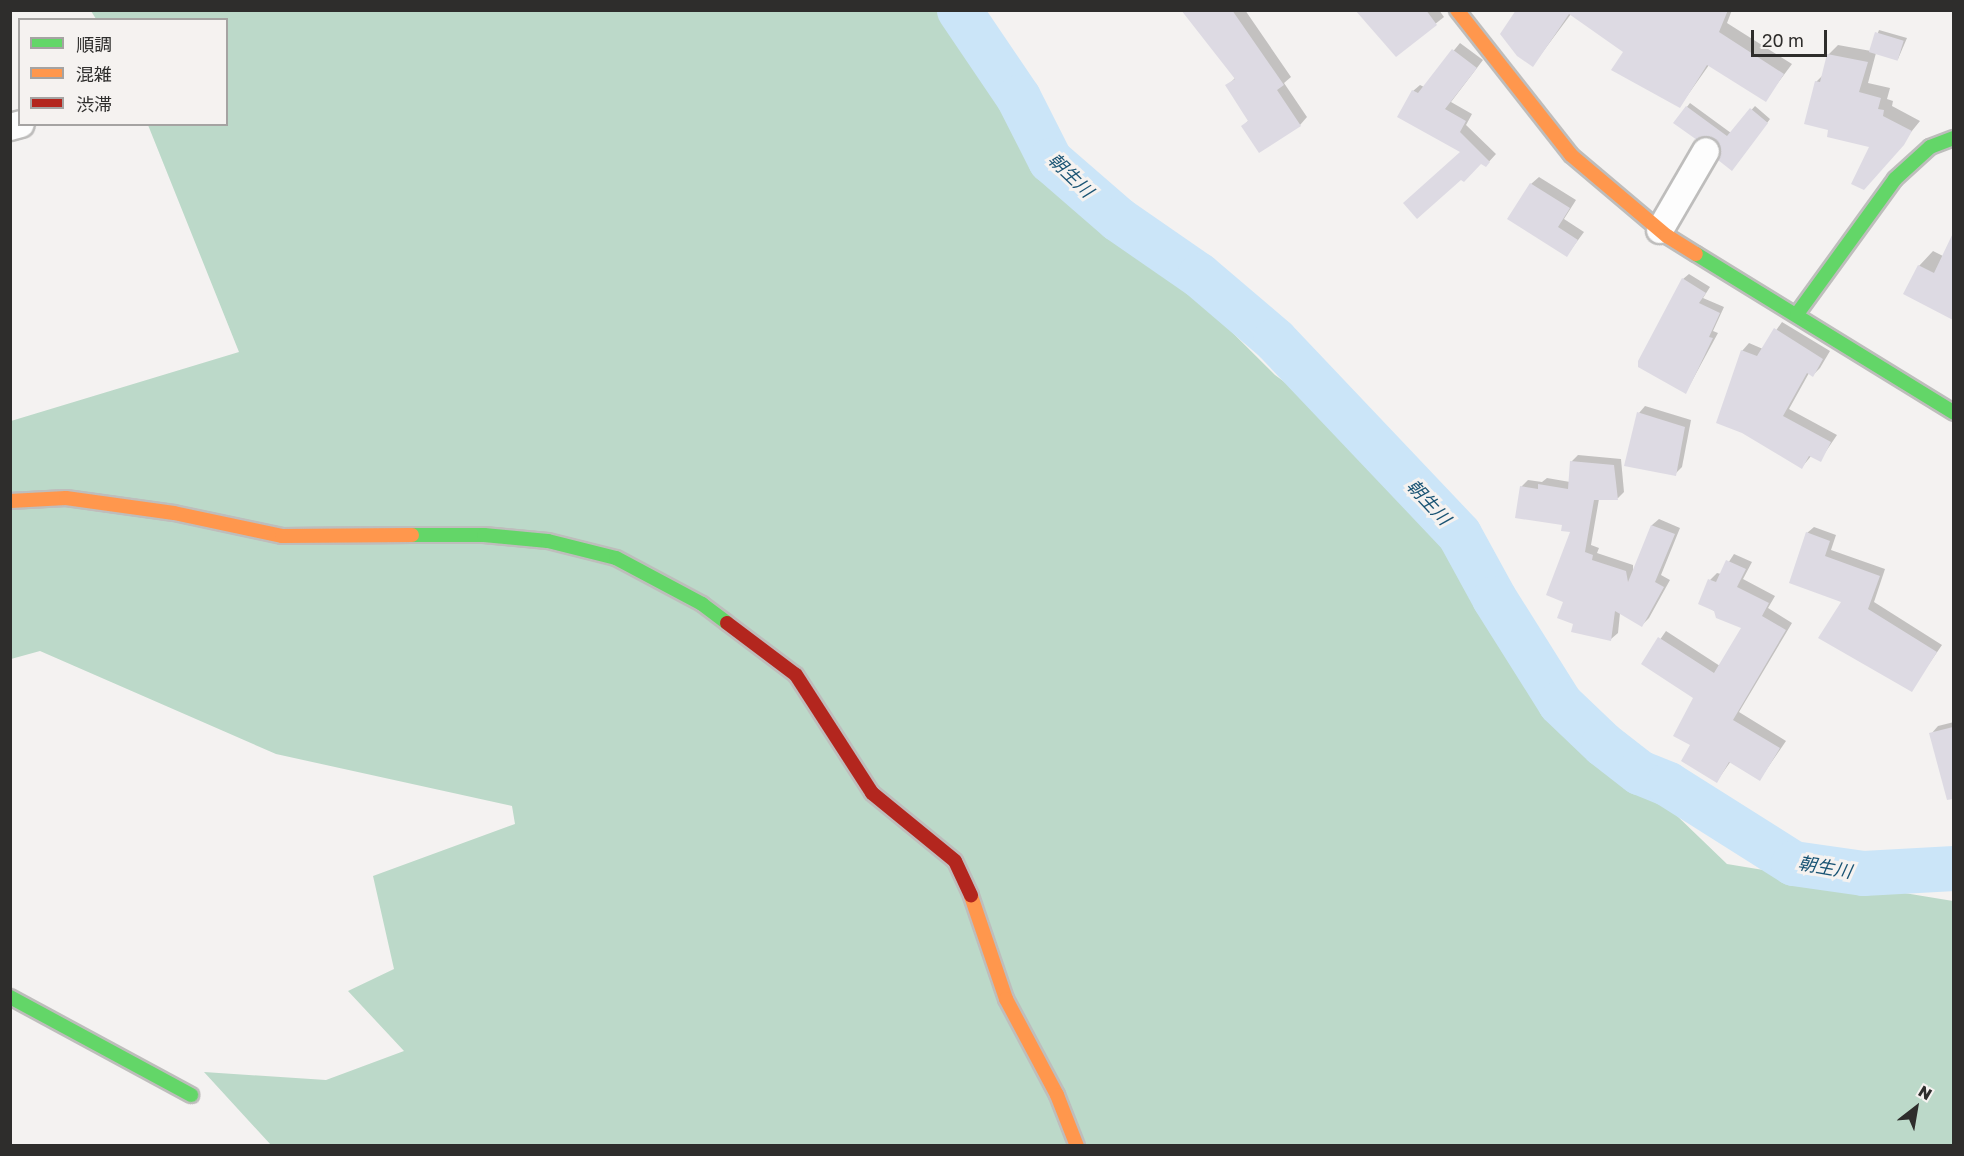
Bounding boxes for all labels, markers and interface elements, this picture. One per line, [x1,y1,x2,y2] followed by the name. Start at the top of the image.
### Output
[18,18,228,126] legend
[1754,18,1830,56] scale bar
[1762,29,1804,51] text: 20 m
[76,33,112,55] text: 順調
[76,63,112,85] text: 混雑
[76,93,112,115] text: 渋滞
[1044,148,1098,202] water label: 朝生川
[1403,475,1455,529] water label: 朝生川
[1797,852,1853,882] water label: 朝生川
[1886,1078,1946,1138] north arrow
[1915,1081,1936,1104] text: N

